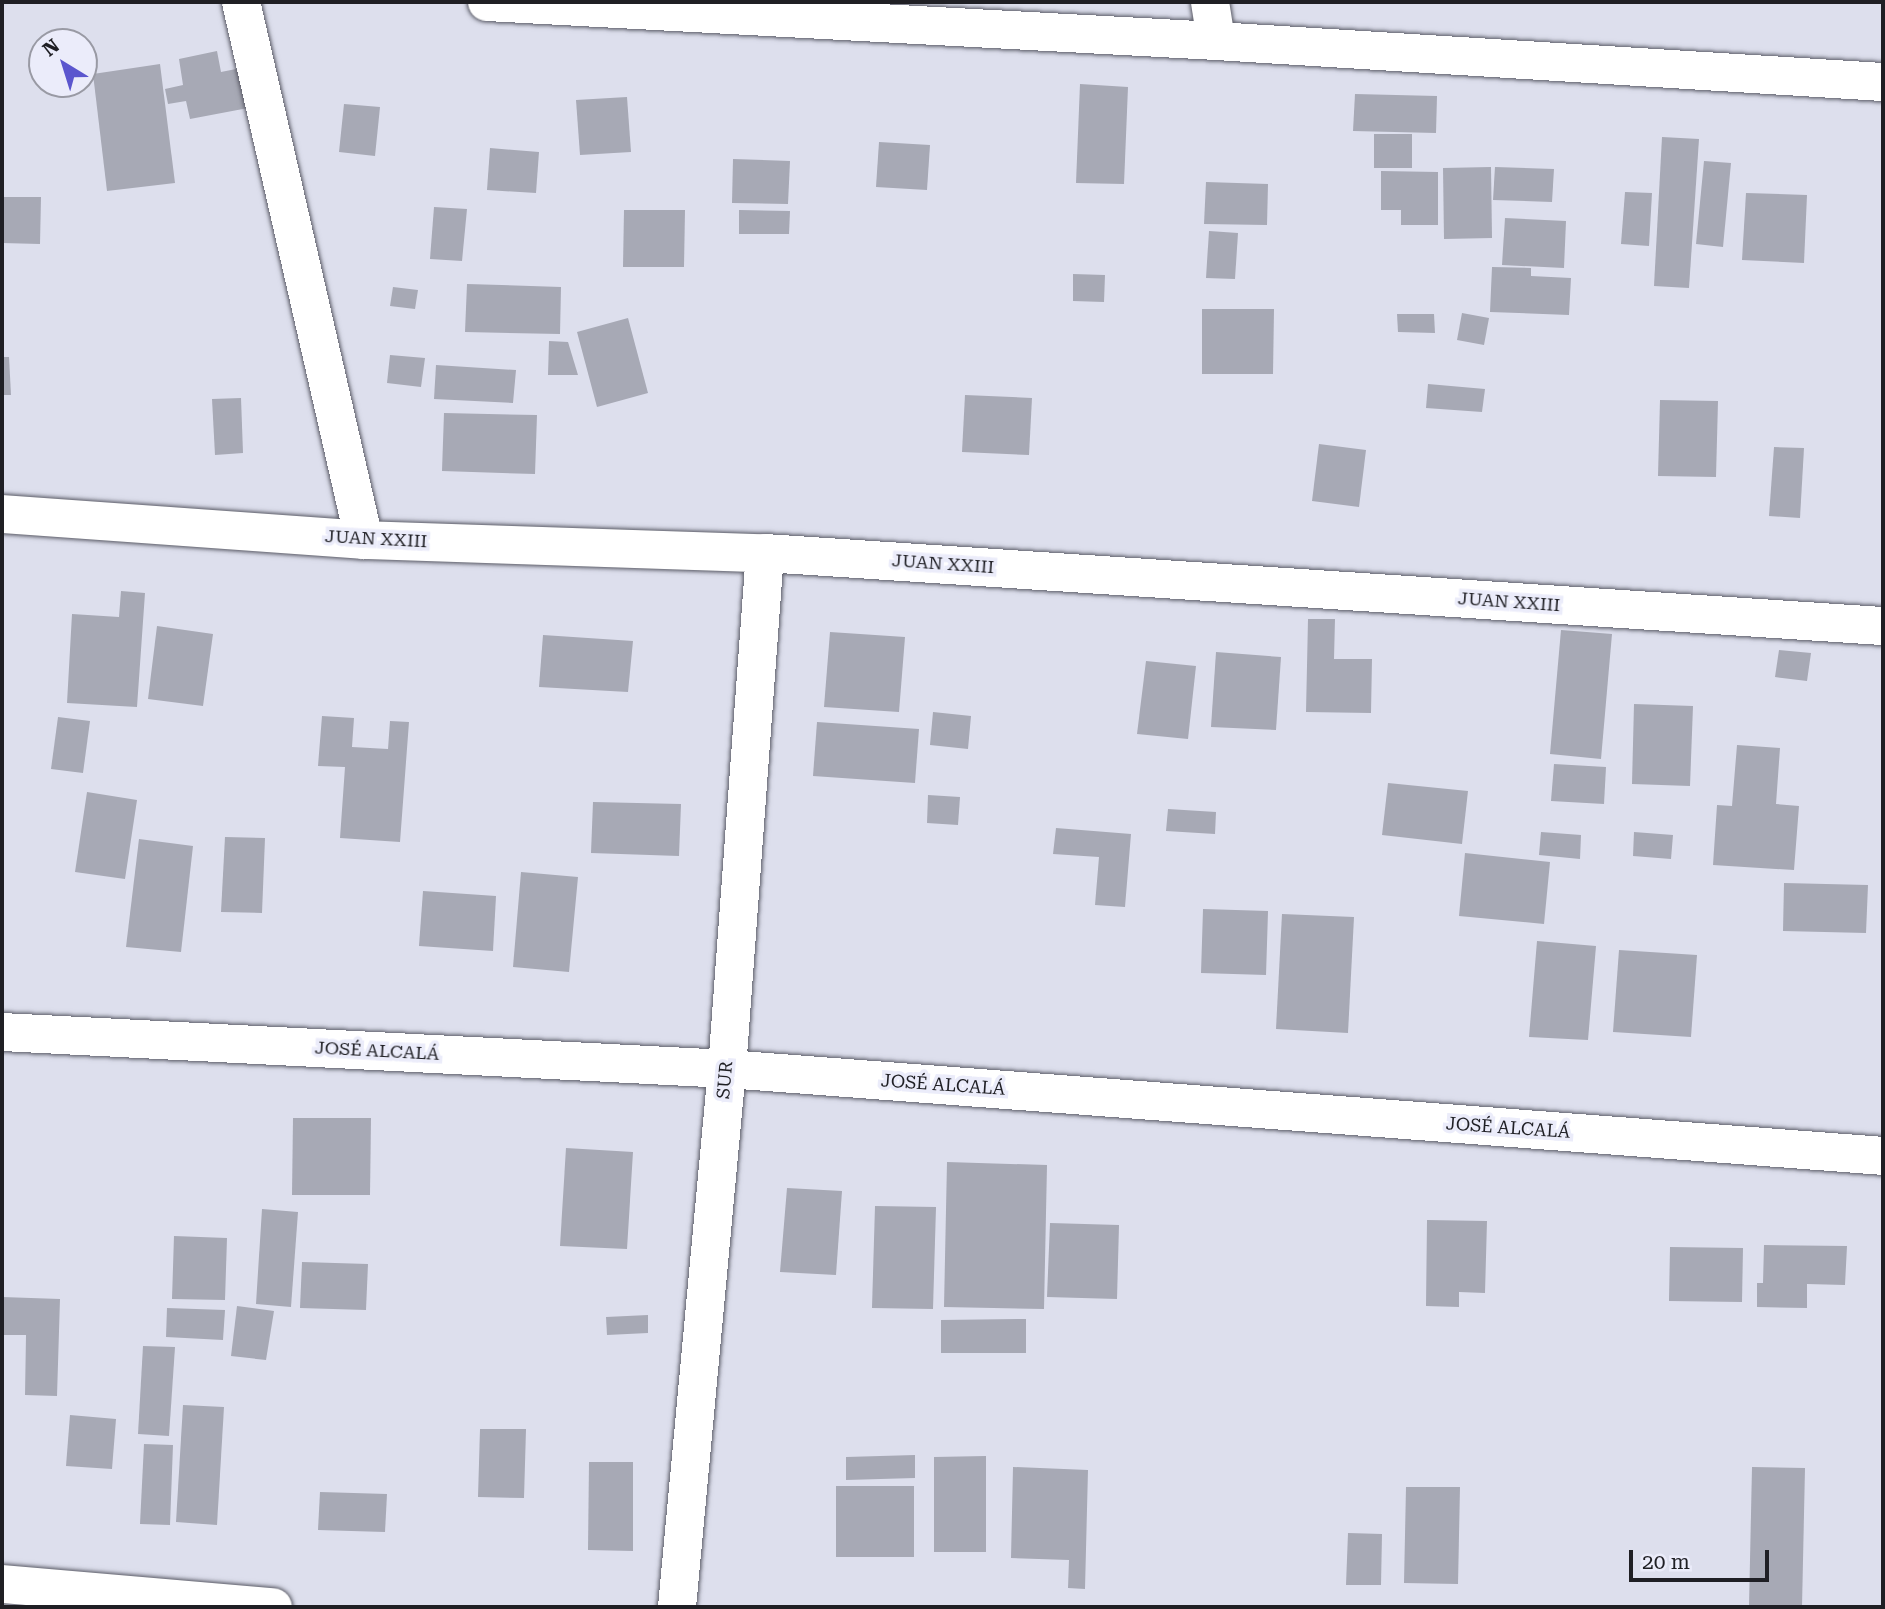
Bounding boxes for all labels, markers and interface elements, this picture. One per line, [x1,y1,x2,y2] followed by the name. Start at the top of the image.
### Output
[28,28,98,98] north arrow
[38,34,64,61] text: N
[324,526,428,552] street label: JUAN XXIII
[891,550,995,578] street label: JUAN XXIII
[1457,588,1561,616] street label: JUAN XXIII
[314,1037,440,1065] street label: JOSÉ ALCALÁ
[713,1060,737,1100] street label: SUR
[880,1070,1006,1100] street label: JOSÉ ALCALÁ
[1445,1113,1571,1143] street label: JOSÉ ALCALÁ
[1633,1536,1773,1580] scale bar
[1642,1550,1690,1574] text: 20 m

